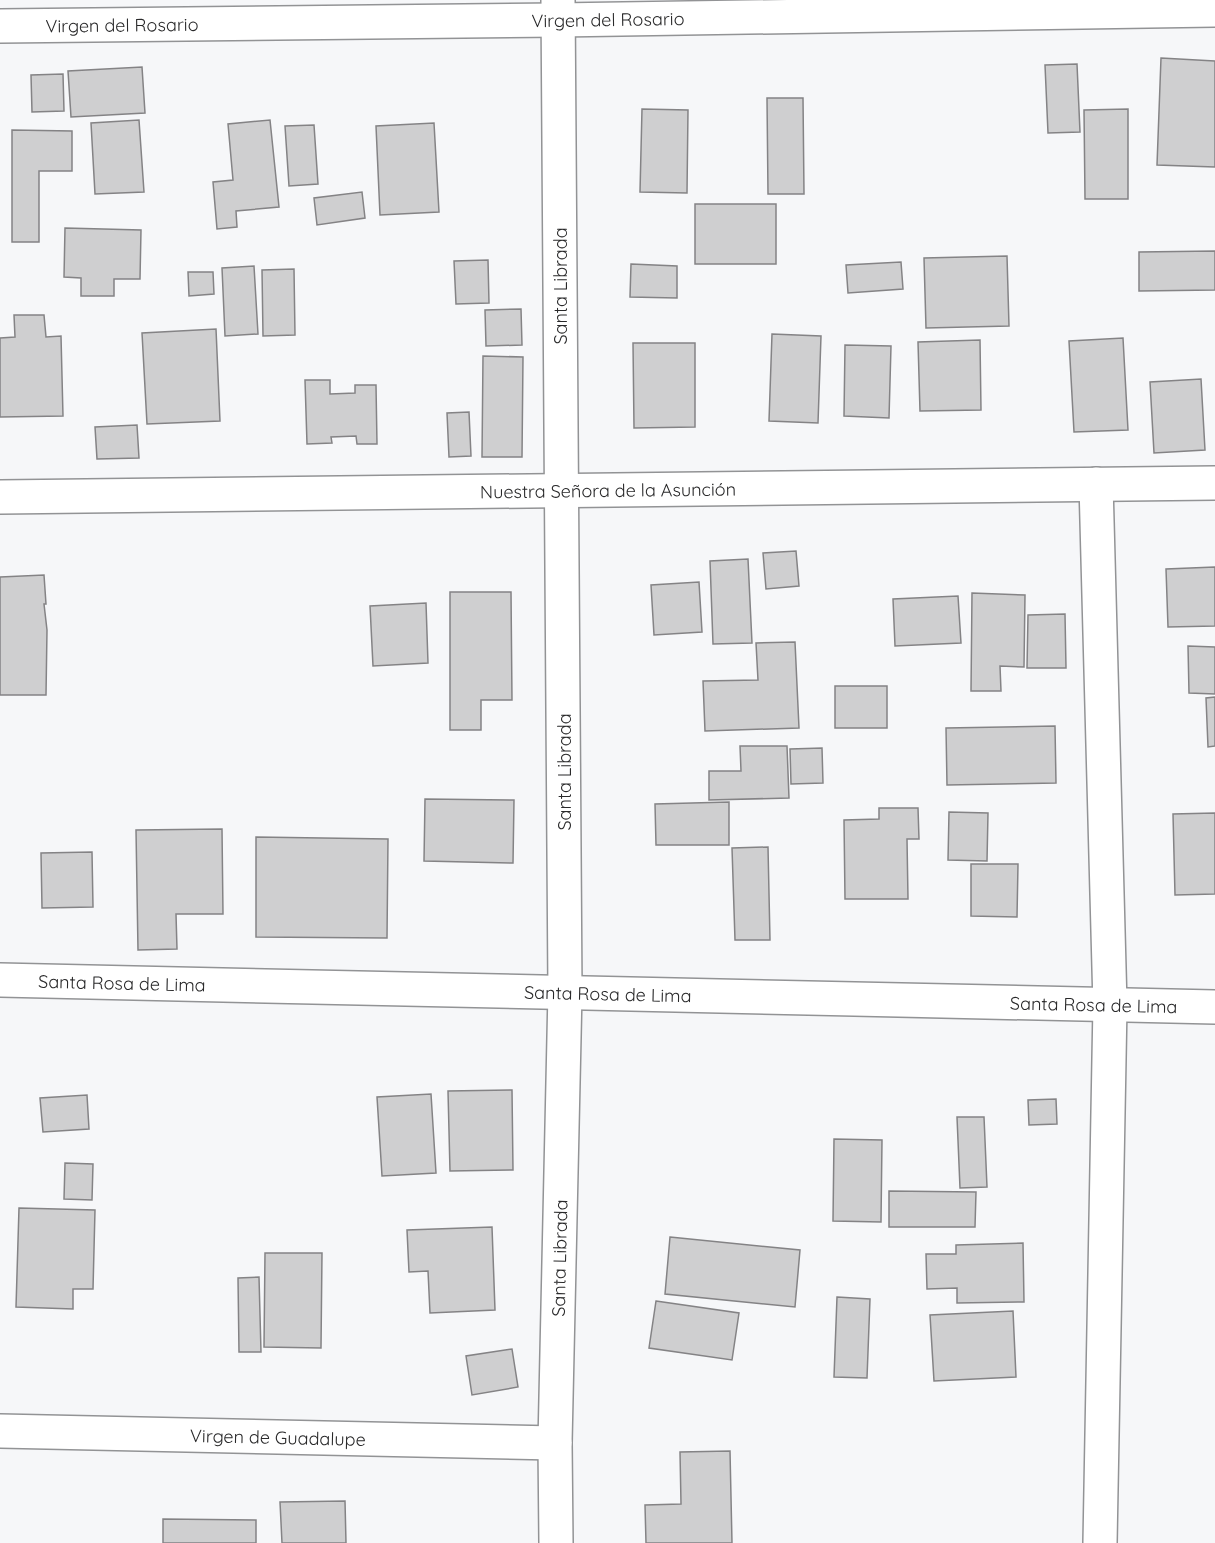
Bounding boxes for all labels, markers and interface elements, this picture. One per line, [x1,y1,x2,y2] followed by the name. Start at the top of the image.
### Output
[531,7,685,32] street label: Virgen del Rosario
[45,12,199,37] street label: Virgen del Rosario
[549,227,572,345] street label: Santa Librada
[480,477,736,503] street label: Nuestra Señora de la Asunción
[553,713,576,831] street label: Santa Librada
[38,969,206,996] street label: Santa Rosa de Lima
[524,980,692,1007] street label: Santa Rosa de Lima
[1010,991,1178,1018] street label: Santa Rosa de Lima
[546,1199,572,1317] street label: Santa Librada
[190,1424,366,1450] street label: Virgen de Guadalupe

